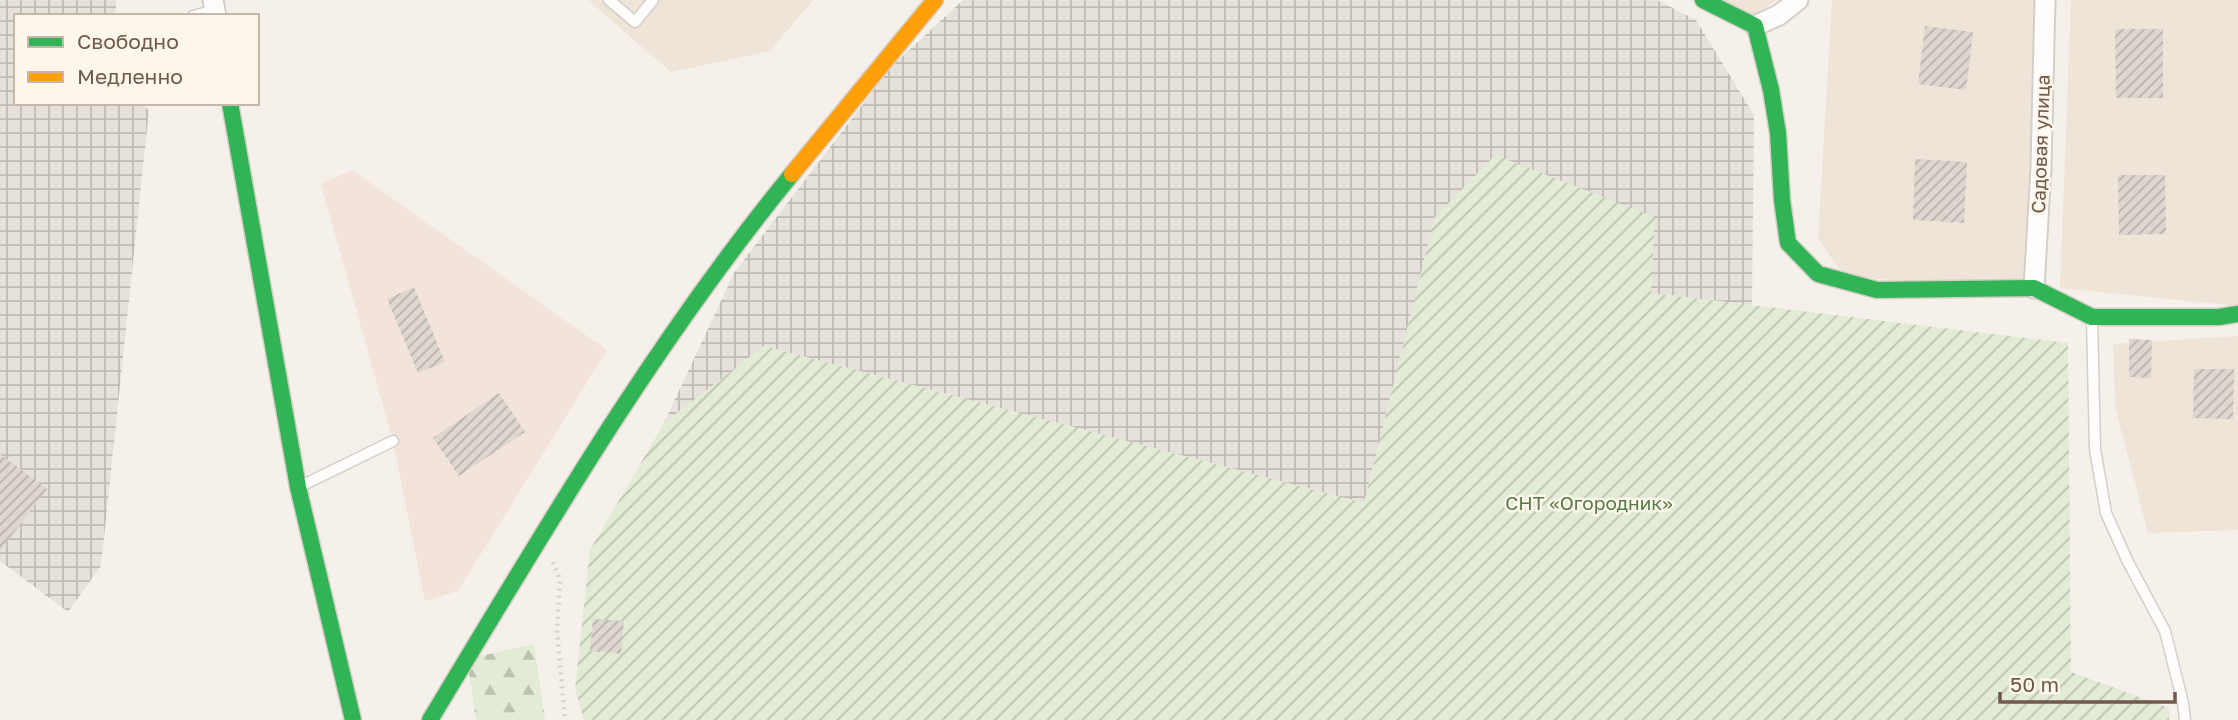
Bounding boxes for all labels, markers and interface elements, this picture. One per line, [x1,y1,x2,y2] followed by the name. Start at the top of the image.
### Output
[14,14,259,105] legend
[77,28,179,54] text: Свободно
[77,63,183,89] text: Медленно
[2026,74,2054,214] street label: Садовая улица
[1505,491,1673,514] park label: СНТ «Огородник»
[2000,660,2175,704] scale bar
[2010,671,2059,697] text: 50 m

